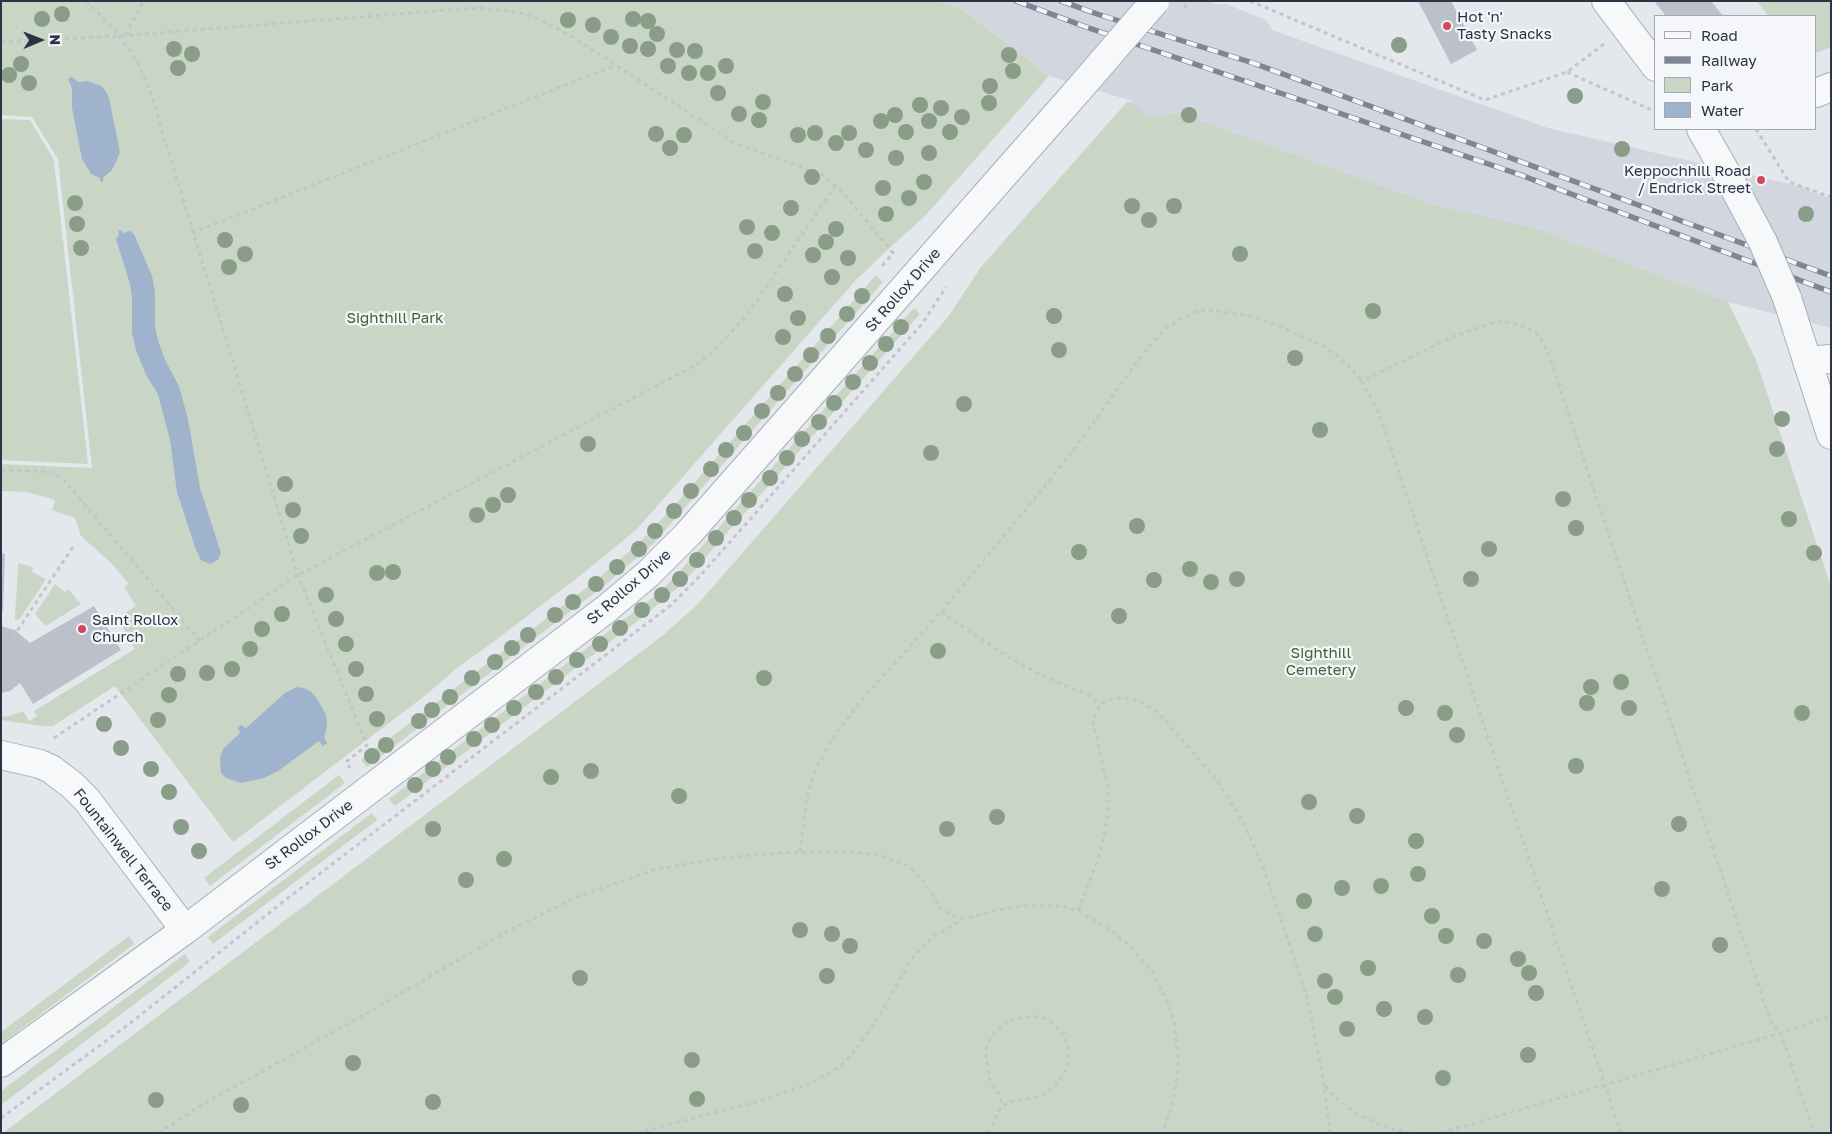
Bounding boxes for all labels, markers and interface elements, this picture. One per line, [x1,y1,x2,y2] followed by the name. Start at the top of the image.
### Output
[1457,8,1552,43] place label: Hot 'n' Tasty Snacks
[15,15,65,65] north arrow
[1654,15,1817,130] legend
[1441,20,1453,32] marker: Hot 'n' Tasty Snacks
[1701,26,1738,44] text: Road
[47,34,64,45] text: N
[1701,51,1757,69] text: Railway
[1701,76,1733,94] text: Park
[1701,101,1744,119] text: Water
[1624,162,1751,197] place label: Keppochhill Road / Endrick Street
[1755,174,1767,186] marker: Keppochhill Road / Endrick Street
[862,244,944,336] street label: St Rollox Drive
[347,309,443,327] park label: Sighthill Park
[583,546,675,628] street label: St Rollox Drive
[92,611,178,646] place label: Saint Rollox Church
[76,623,88,635] marker: Saint Rollox Church
[1286,644,1356,679] park label: Sighthill Cemetery
[69,785,177,915] street label: Fountainwell Terrace
[261,796,357,874] street label: St Rollox Drive

